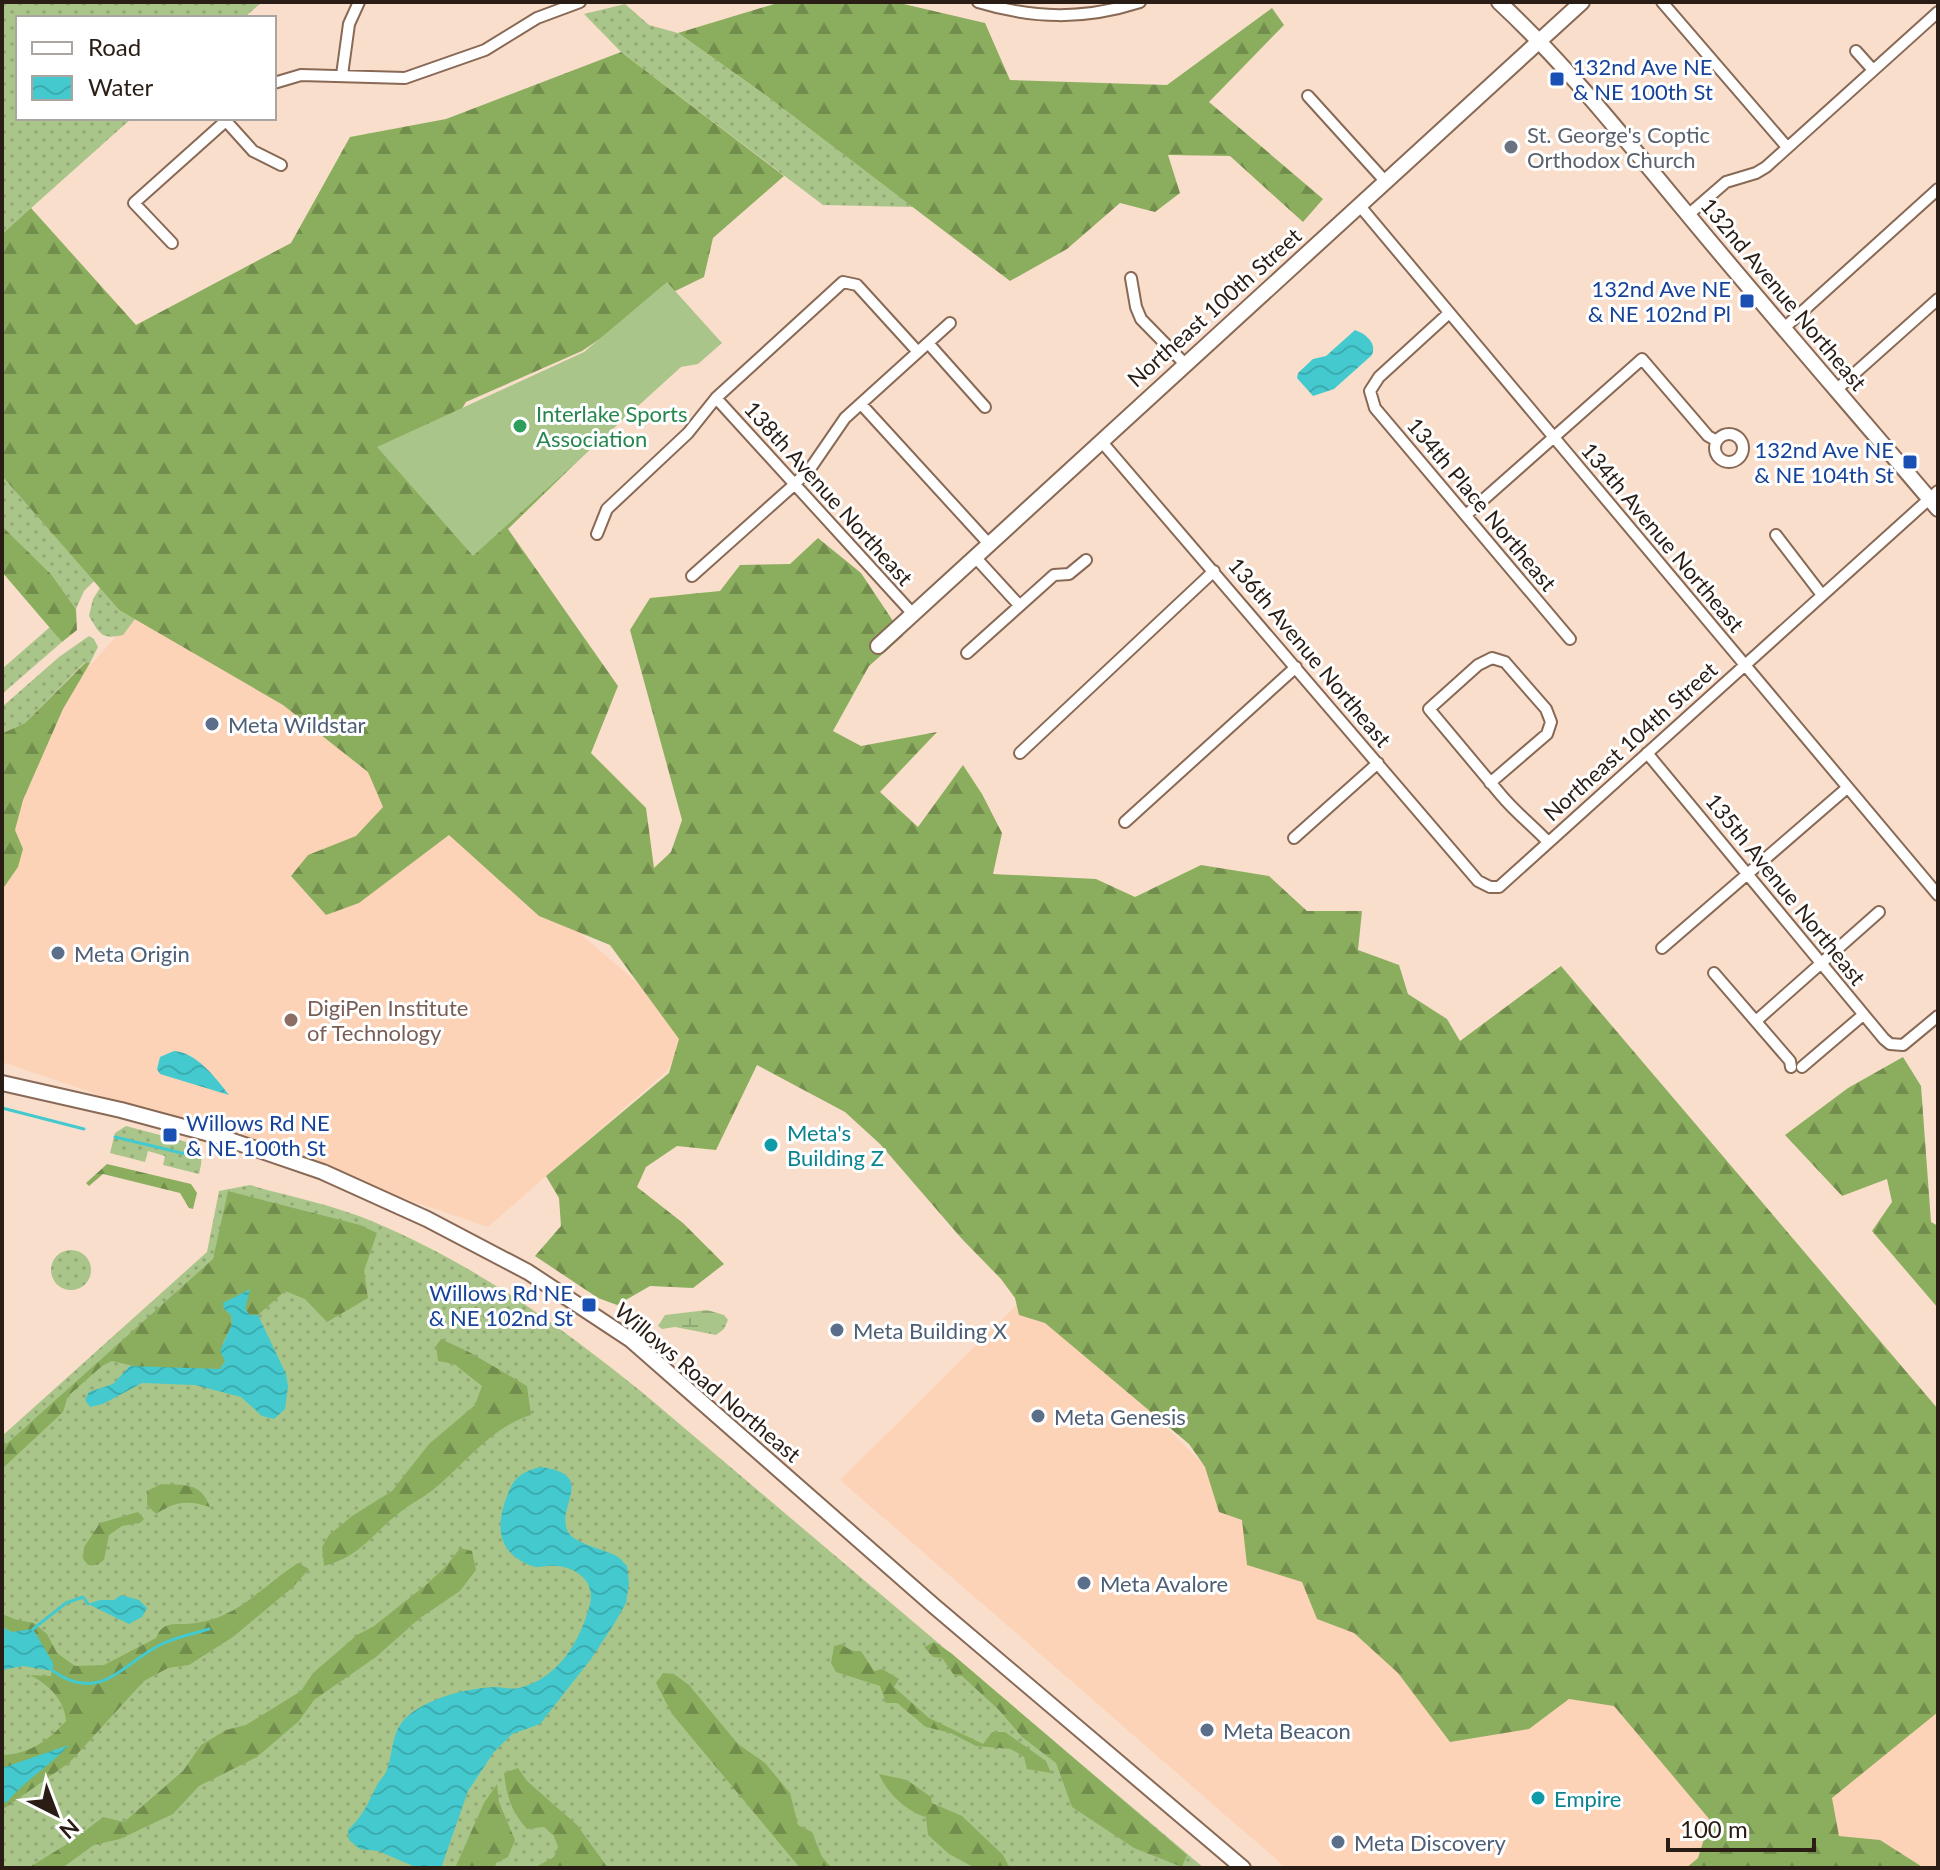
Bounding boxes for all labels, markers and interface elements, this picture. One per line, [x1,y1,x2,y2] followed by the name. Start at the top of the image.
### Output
[16,16,276,120] legend
[88,32,141,61] text: Road
[1573,53,1713,105] place label: 132nd Ave NE & NE 100th St
[1548,70,1566,88] marker: 132nd Ave NE & NE 100th St
[88,72,153,101] text: Water
[1527,121,1710,173] place label: St. George's Coptic Orthodox Church
[1502,138,1520,156] marker: St. George's Coptic Orthodox Church
[1695,192,1873,396] street label: 132nd Avenue Northeast
[1121,222,1307,392] street label: Northeast 100th Street
[1588,275,1731,327] place label: 132nd Ave NE & NE 102nd Pl
[1738,292,1756,310] marker: 132nd Ave NE & NE 102nd Pl
[739,395,919,591] street label: 138th Avenue Northeast
[536,400,687,452] place label: Interlake Sports Association
[1402,412,1562,596] street label: 134th Place Northeast
[511,417,529,435] marker: Interlake Sports Association
[1754,436,1894,488] place label: 132nd Ave NE & NE 104th St
[1576,437,1750,637] street label: 134th Avenue Northeast
[1901,453,1919,471] marker: 132nd Ave NE & NE 104th St
[1223,552,1397,752] street label: 136th Avenue Northeast
[1537,656,1723,826] street label: Northeast 104th Street
[228,711,366,738] place label: Meta Wildstar
[203,715,221,733] marker: Meta Wildstar
[1700,788,1872,990] street label: 135th Avenue Northeast
[74,940,190,967] place label: Meta Origin
[49,944,67,962] marker: Meta Origin
[307,994,468,1046] place label: DigiPen Institute of Technology
[282,1011,300,1029] marker: DigiPen Institute of Technology
[186,1109,330,1161] place label: Willows Rd NE & NE 100th St
[787,1119,884,1171] place label: Meta's Building Z
[161,1126,179,1144] marker: Willows Rd NE & NE 100th St
[762,1136,780,1154] marker: Meta's Building Z
[429,1279,573,1331] place label: Willows Rd NE & NE 102nd St
[580,1296,598,1314] marker: Willows Rd NE & NE 102nd St
[609,1296,807,1468] street label: Willows Road Northeast
[853,1317,1008,1344] place label: Meta Building X
[828,1321,846,1339] marker: Meta Building X
[1054,1403,1186,1430] place label: Meta Genesis
[1029,1407,1047,1425] marker: Meta Genesis
[1100,1570,1228,1597] place label: Meta Avalore
[1075,1574,1093,1592] marker: Meta Avalore
[1223,1717,1351,1744] place label: Meta Beacon
[1198,1721,1216,1739] marker: Meta Beacon
[16,1774,96,1854] north arrow
[1554,1785,1621,1812] place label: Empire
[1529,1789,1547,1807] marker: Empire
[1668,1802,1814,1852] scale bar
[54,1814,85,1845] text: N
[1680,1814,1748,1843] text: 100 m
[1354,1829,1507,1856] place label: Meta Discovery
[1329,1833,1347,1851] marker: Meta Discovery

